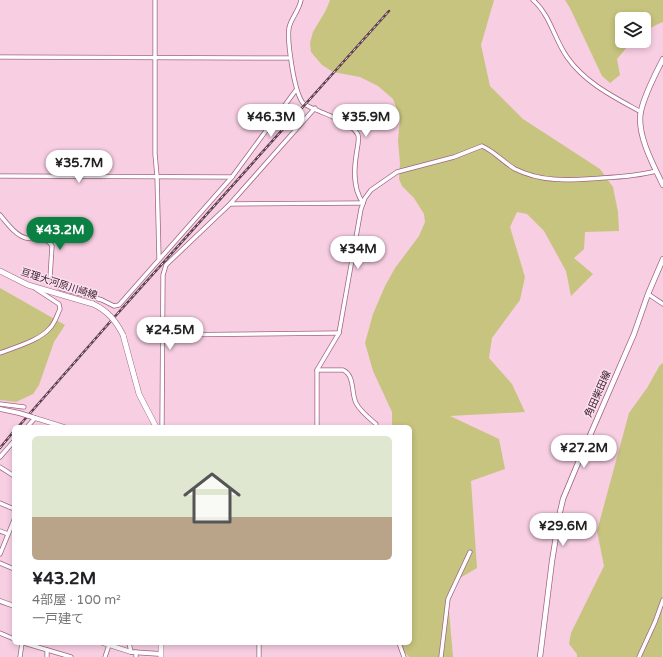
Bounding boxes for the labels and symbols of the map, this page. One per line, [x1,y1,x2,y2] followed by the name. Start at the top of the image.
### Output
[238,104,304,138] pin: ¥46.3M
[333,104,399,138] pin: ¥35.9M
[46,150,112,184] pin: ¥35.7M
[27,217,93,251] pin: ¥43.2M
[334,236,382,270] pin: ¥34M
[19,266,99,302] street label: 亘理大河原川崎線
[137,317,203,351] pin: ¥24.5M
[582,369,614,419] street label: 角田柴田線
[551,435,617,469] pin: ¥27.2M
[530,513,596,547] pin: ¥29.6M

